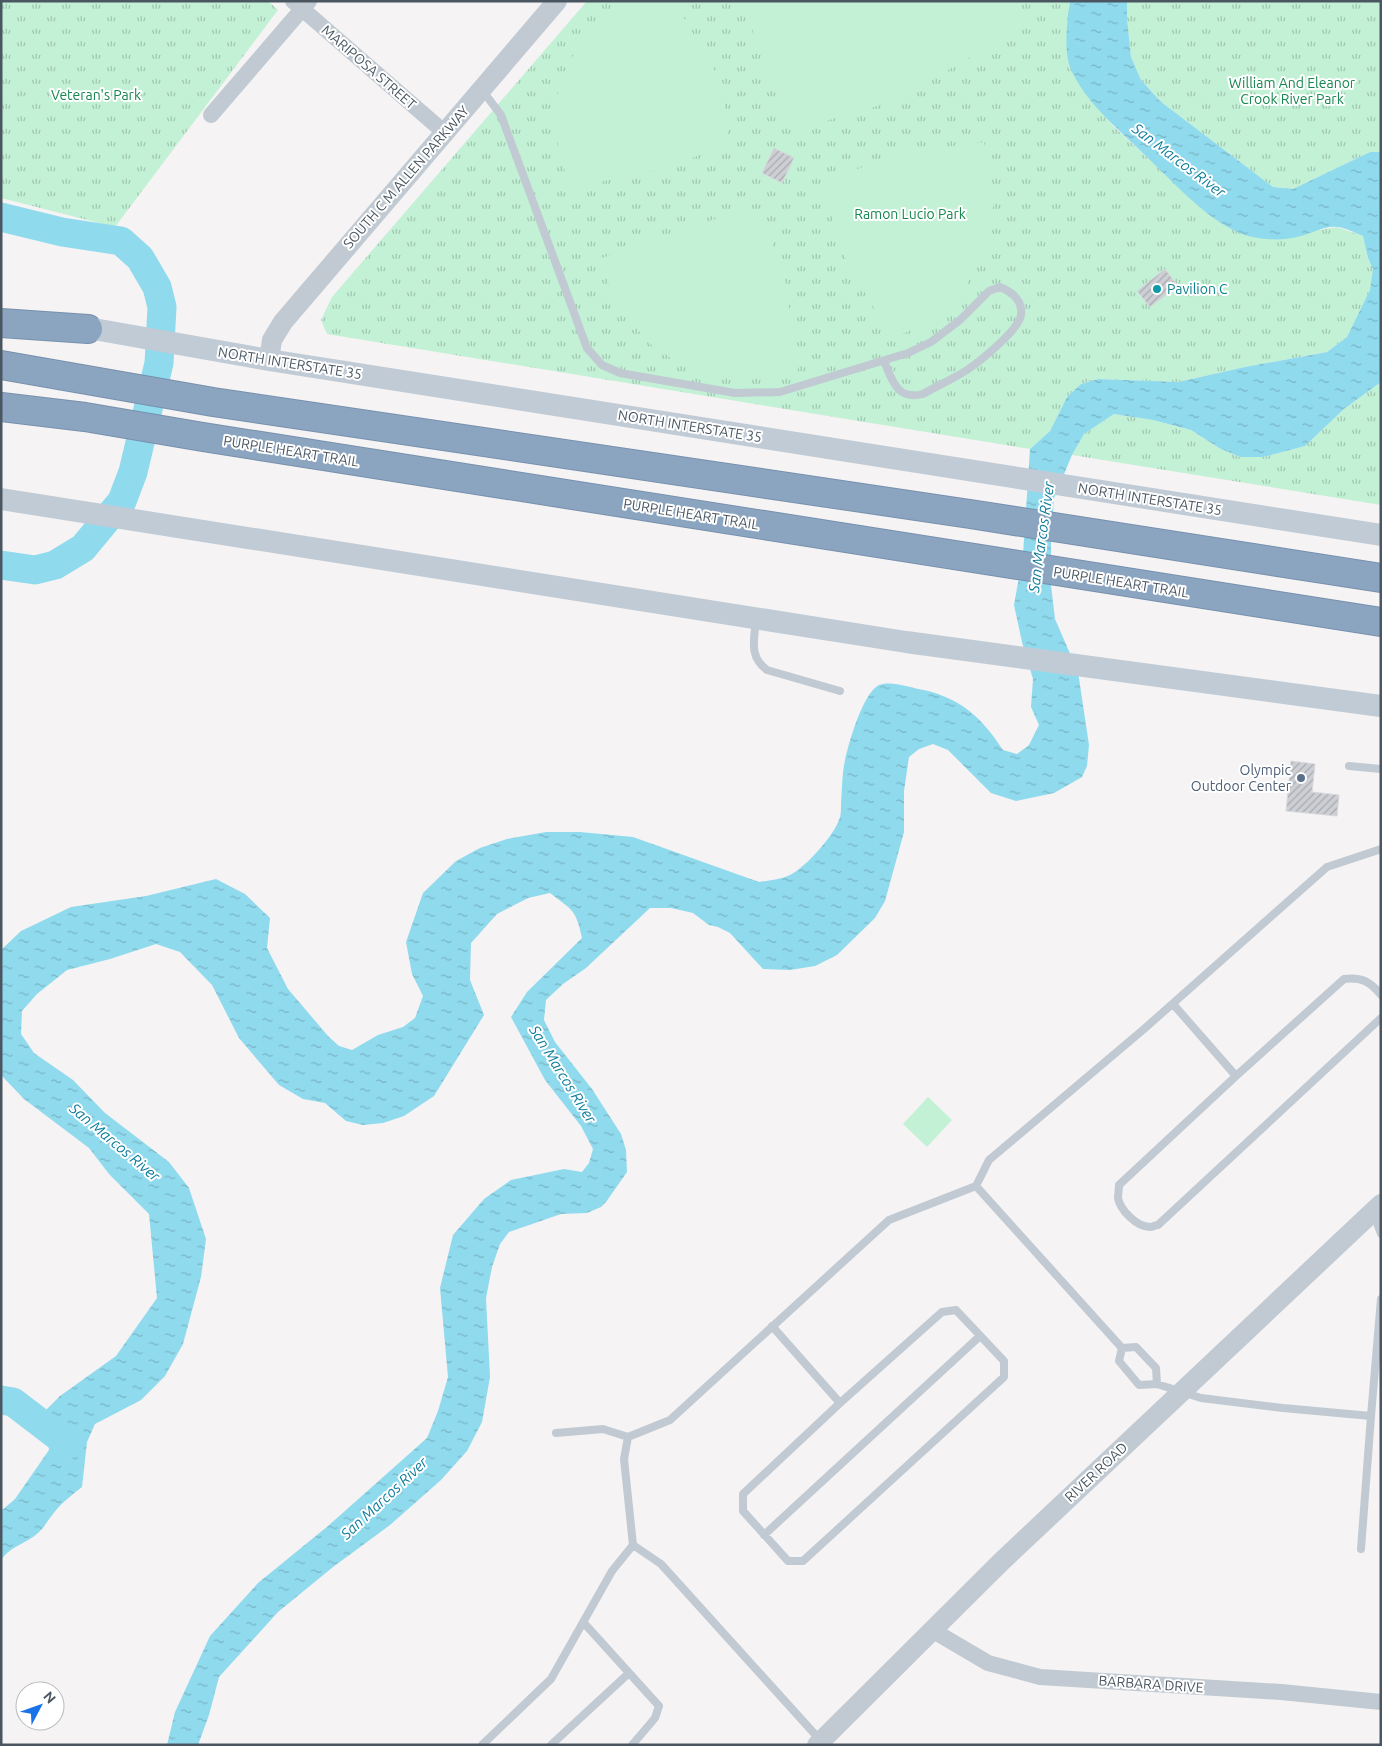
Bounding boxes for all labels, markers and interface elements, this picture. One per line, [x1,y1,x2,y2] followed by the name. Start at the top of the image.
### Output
[319,22,420,112] street label: MARIPOSA STREET
[1229,75,1356,107] park label: William And Eleanor Crook River Park
[51,87,141,103] park label: Veteran's Park
[340,103,472,251] street label: SOUTH C M ALLEN PARKWAY
[1128,119,1230,201] water label: San Marcos River
[854,206,966,222] park label: Ramon Lucio Park
[1167,281,1228,297] place label: Pavilion C
[1151,283,1163,295] marker: Pavilion C
[217,344,363,382] street label: NORTH INTERSTATE 35
[617,407,763,445] street label: NORTH INTERSTATE 35
[222,432,360,470] street label: PURPLE HEART TRAIL
[1025,479,1057,595] water label: San Marcos River
[1077,480,1223,518] street label: NORTH INTERSTATE 35
[622,495,760,533] street label: PURPLE HEART TRAIL
[1052,563,1190,601] street label: PURPLE HEART TRAIL
[1191,762,1292,794] place label: Olympic Outdoor Center
[1295,772,1307,784] marker: Olympic Outdoor Center
[526,1021,601,1127] water label: San Marcos River
[66,1099,164,1185] water label: San Marcos River
[1062,1439,1131,1505] street label: RIVER ROAD
[336,1453,432,1543] water label: San Marcos River
[1098,1672,1204,1696] street label: BARBARA DRIVE
[15,1681,65,1731] north arrow
[40,1688,59,1707] text: N

